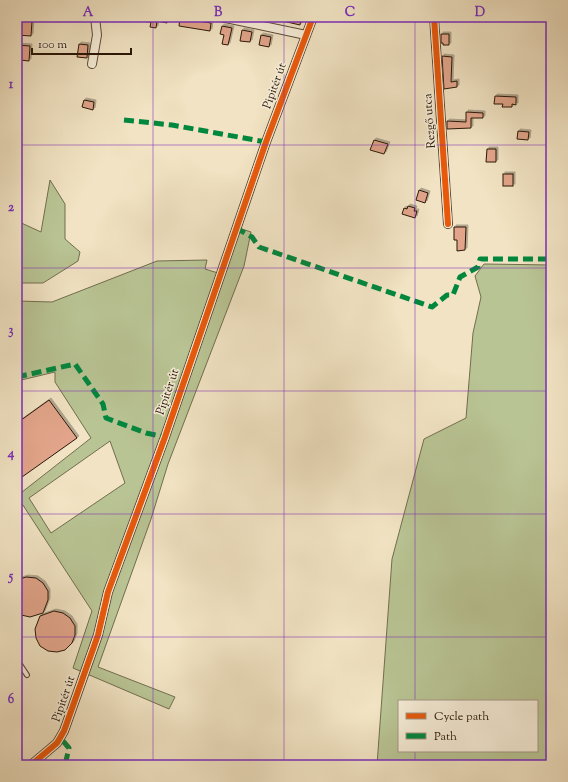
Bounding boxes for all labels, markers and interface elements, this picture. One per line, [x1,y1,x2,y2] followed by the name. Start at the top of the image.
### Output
[83,4,94,22] text: A
[214,4,223,22] text: B
[345,4,355,22] text: C
[475,4,485,22] text: D
[32,30,131,56] scale bar
[38,36,67,54] text: 100 m
[258,60,292,112] street label: Pipitér út
[9,76,14,94] text: 1
[419,92,441,149] street label: Rezgő utca
[8,199,15,217] text: 2
[8,322,14,340] text: 3
[152,367,184,417] street label: Pipitér út
[7,445,15,463] text: 4
[8,568,14,586] text: 5
[48,674,80,724] street label: Pipitér út
[8,691,15,709] text: 6
[398,700,538,752] legend
[434,708,489,726] text: Cycle path
[434,728,457,746] text: Path

